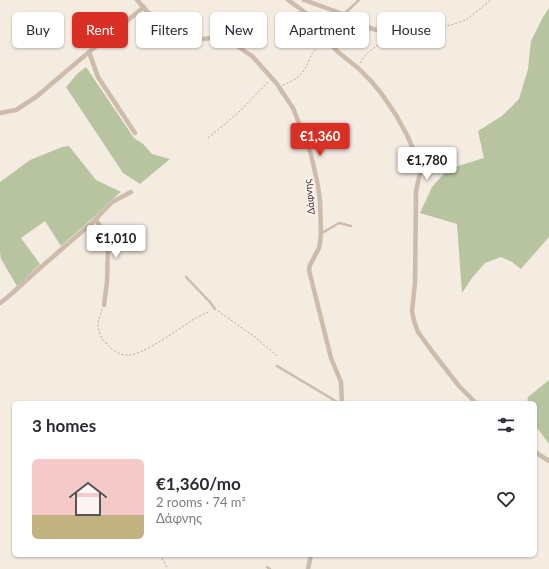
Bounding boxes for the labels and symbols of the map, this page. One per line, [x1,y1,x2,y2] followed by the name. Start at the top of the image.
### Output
[287,123,353,157] pin: €1,360
[394,147,460,181] pin: €1,780
[301,178,317,215] street label: Δάφνης
[83,225,149,259] pin: €1,010

